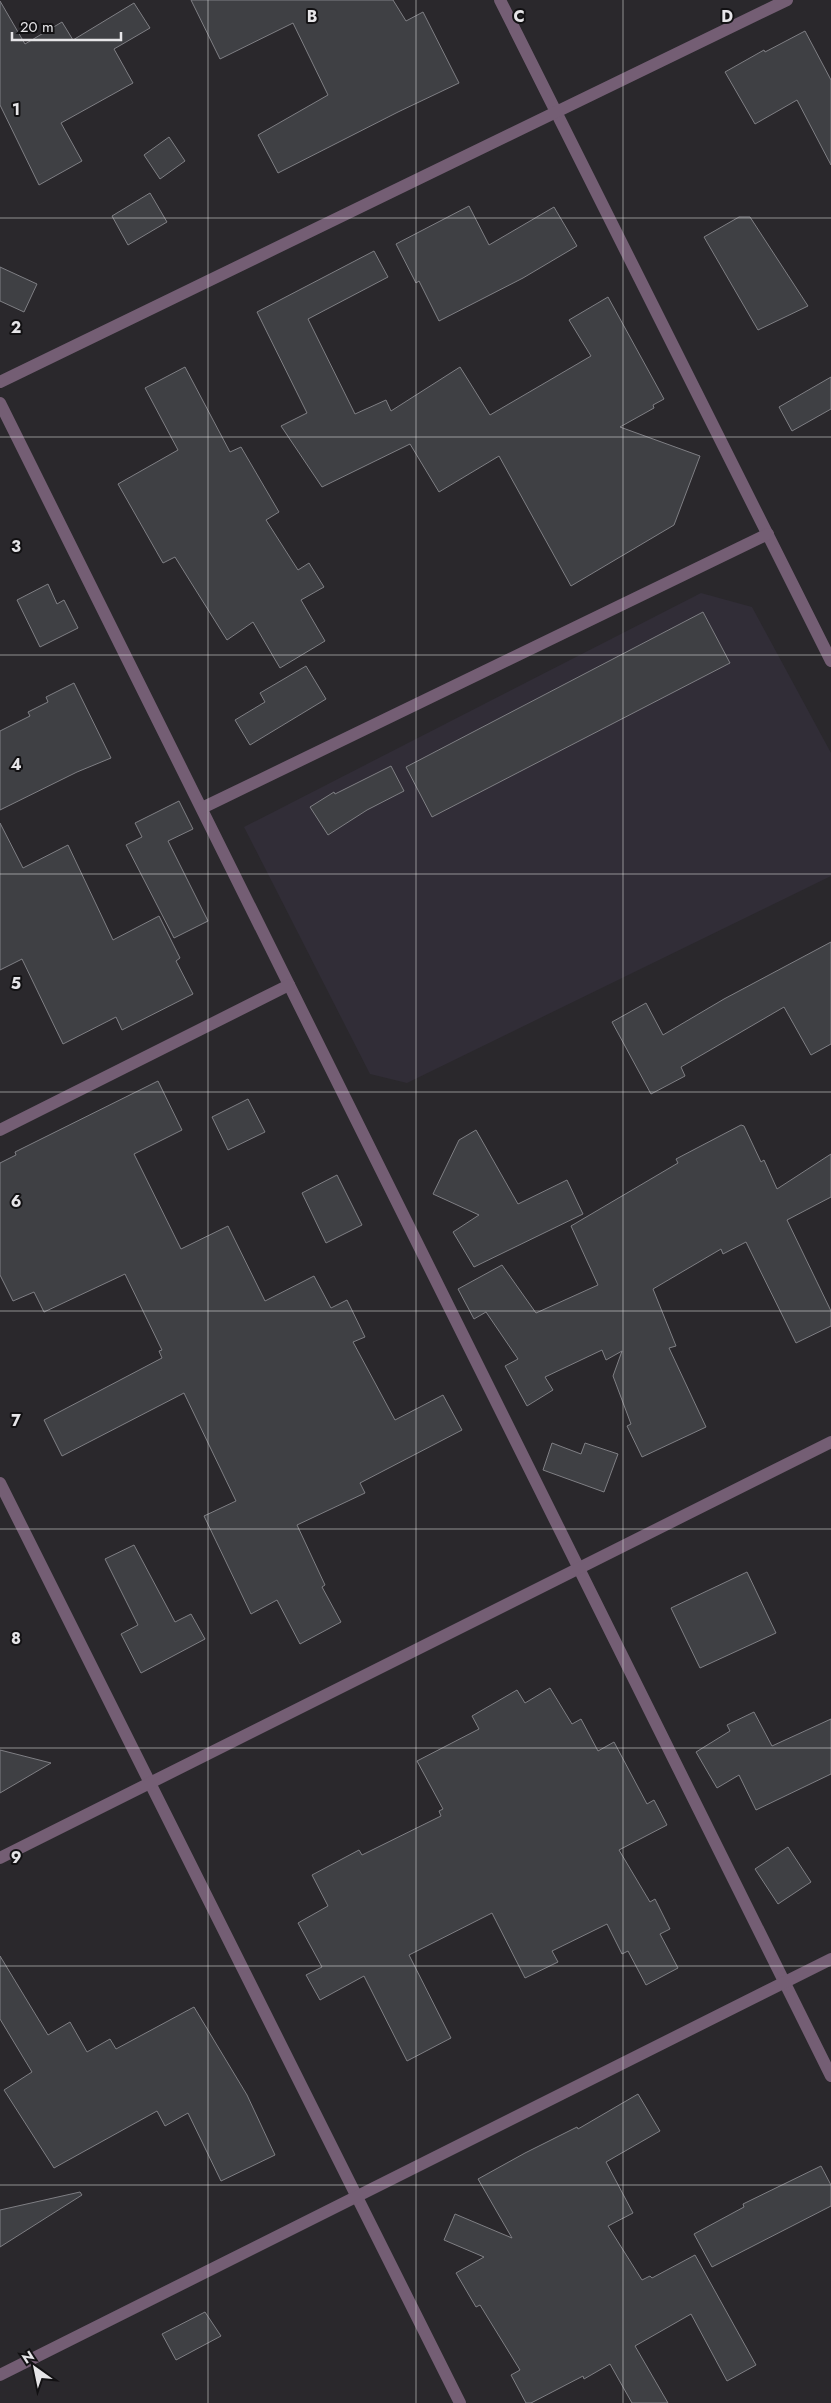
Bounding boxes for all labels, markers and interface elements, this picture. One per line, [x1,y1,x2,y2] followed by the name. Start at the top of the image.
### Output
[307,5,317,28] text: B
[513,5,525,28] text: C
[721,5,733,28] text: D
[12,10,121,42] scale bar
[20,16,54,38] text: 20 m
[12,98,20,121] text: 1
[11,316,21,339] text: 2
[11,535,21,558] text: 3
[10,753,22,776] text: 4
[11,972,21,995] text: 5
[11,1190,21,1213] text: 6
[11,1409,21,1432] text: 7
[11,1627,21,1650] text: 8
[11,1846,21,1869] text: 9
[10,2343,60,2393] north arrow
[18,2346,38,2369] text: N

